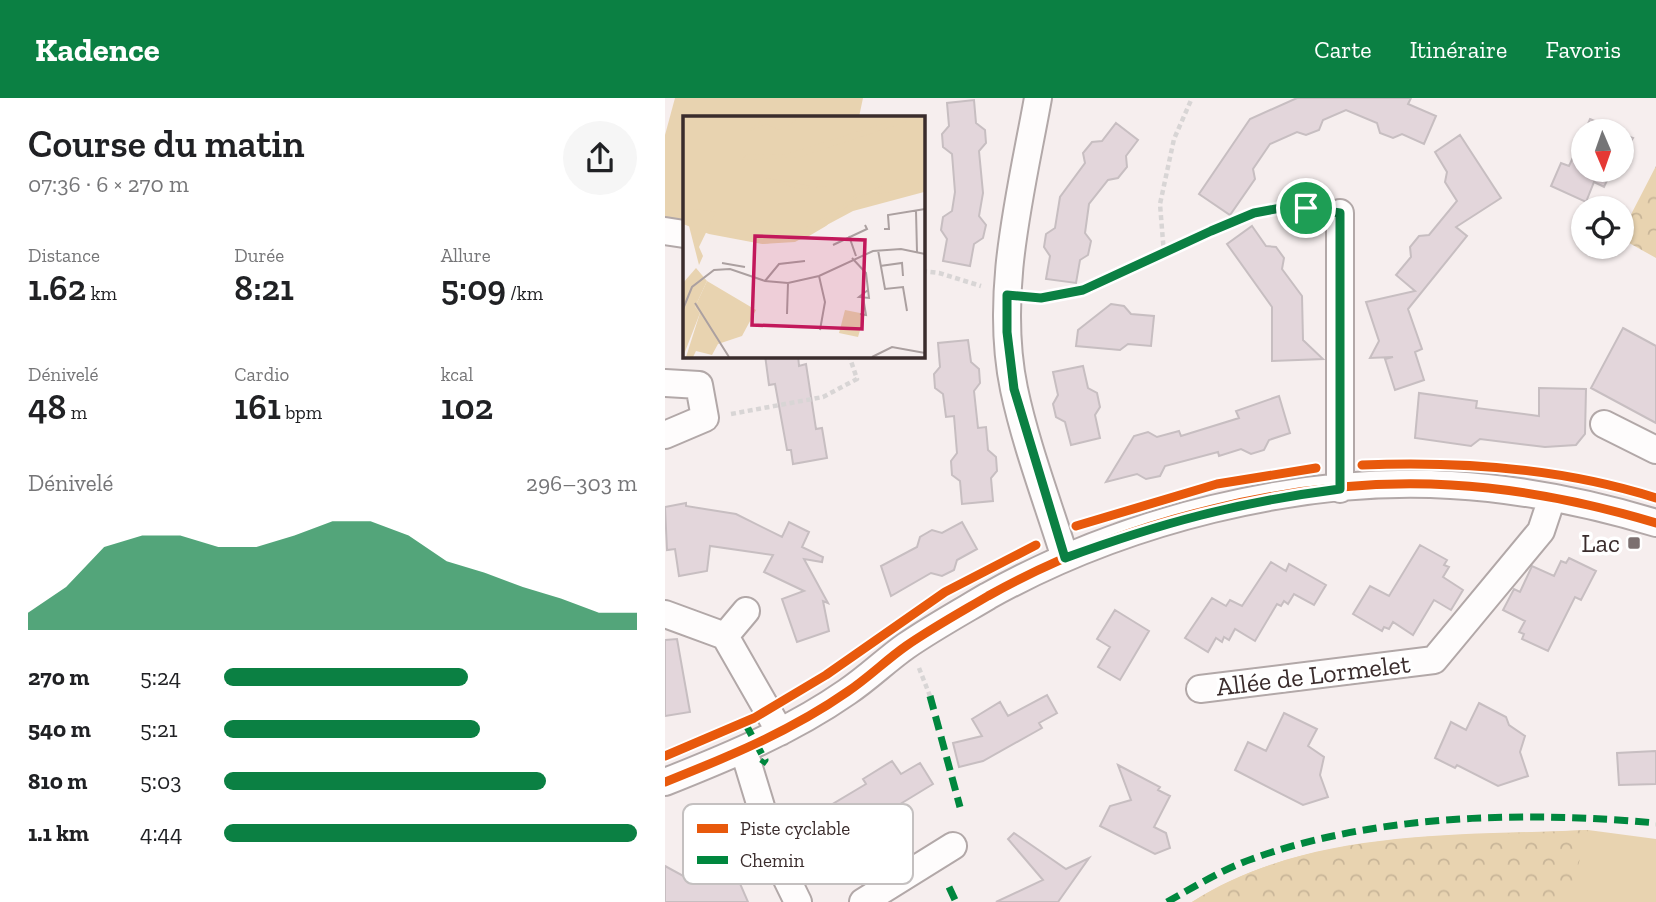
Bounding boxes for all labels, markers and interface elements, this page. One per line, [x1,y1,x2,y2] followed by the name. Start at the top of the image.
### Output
[35,30,160,69] text: Kadence
[1314,35,1372,64] text: Carte
[1410,35,1507,64] text: Itinéraire
[1545,35,1621,64] text: Favoris
[683,116,924,357] inset map
[1571,119,1635,182] north arrow
[1571,119,1634,259] map controls
[28,121,305,167] text: Course du matin
[563,121,637,195] button: share
[28,170,189,198] text: 07:36 · 6 × 270 m
[1276,178,1336,238] pin
[1287,189,1325,227] icon: arrive
[1571,196,1634,259] button: locate
[28,244,100,267] text: Distance
[234,244,284,267] text: Durée
[441,244,491,267] text: Allure
[28,267,86,309] text: 1.62
[234,267,294,309] text: 8:21
[441,267,506,309] text: 5:09
[86,282,117,305] text: km
[506,282,543,305] text: /km
[28,363,99,386] text: Dénivelé
[234,363,289,386] text: Cardio
[441,363,473,386] text: kcal
[28,386,66,428] text: 48
[234,386,281,428] text: 161
[441,386,493,428] text: 102
[66,401,87,424] text: m
[281,401,322,424] text: bpm
[28,469,113,497] text: Dénivelé
[526,469,637,497] text: 296–303 m
[1581,527,1620,559] place label: Lac
[1626,535,1642,551] marker: Lac
[1214,647,1412,703] street label: Allée de Lormelet
[28,663,89,691] text: 270 m
[140,663,181,691] text: 5:24
[28,715,91,743] text: 540 m
[140,715,178,743] text: 5:21
[28,767,87,795] text: 810 m
[140,767,181,795] text: 5:03
[683,804,913,884] legend
[740,817,850,840] text: Piste cyclable
[28,819,89,847] text: 1.1 km
[140,819,182,847] text: 4:44
[740,849,805,872] text: Chemin

